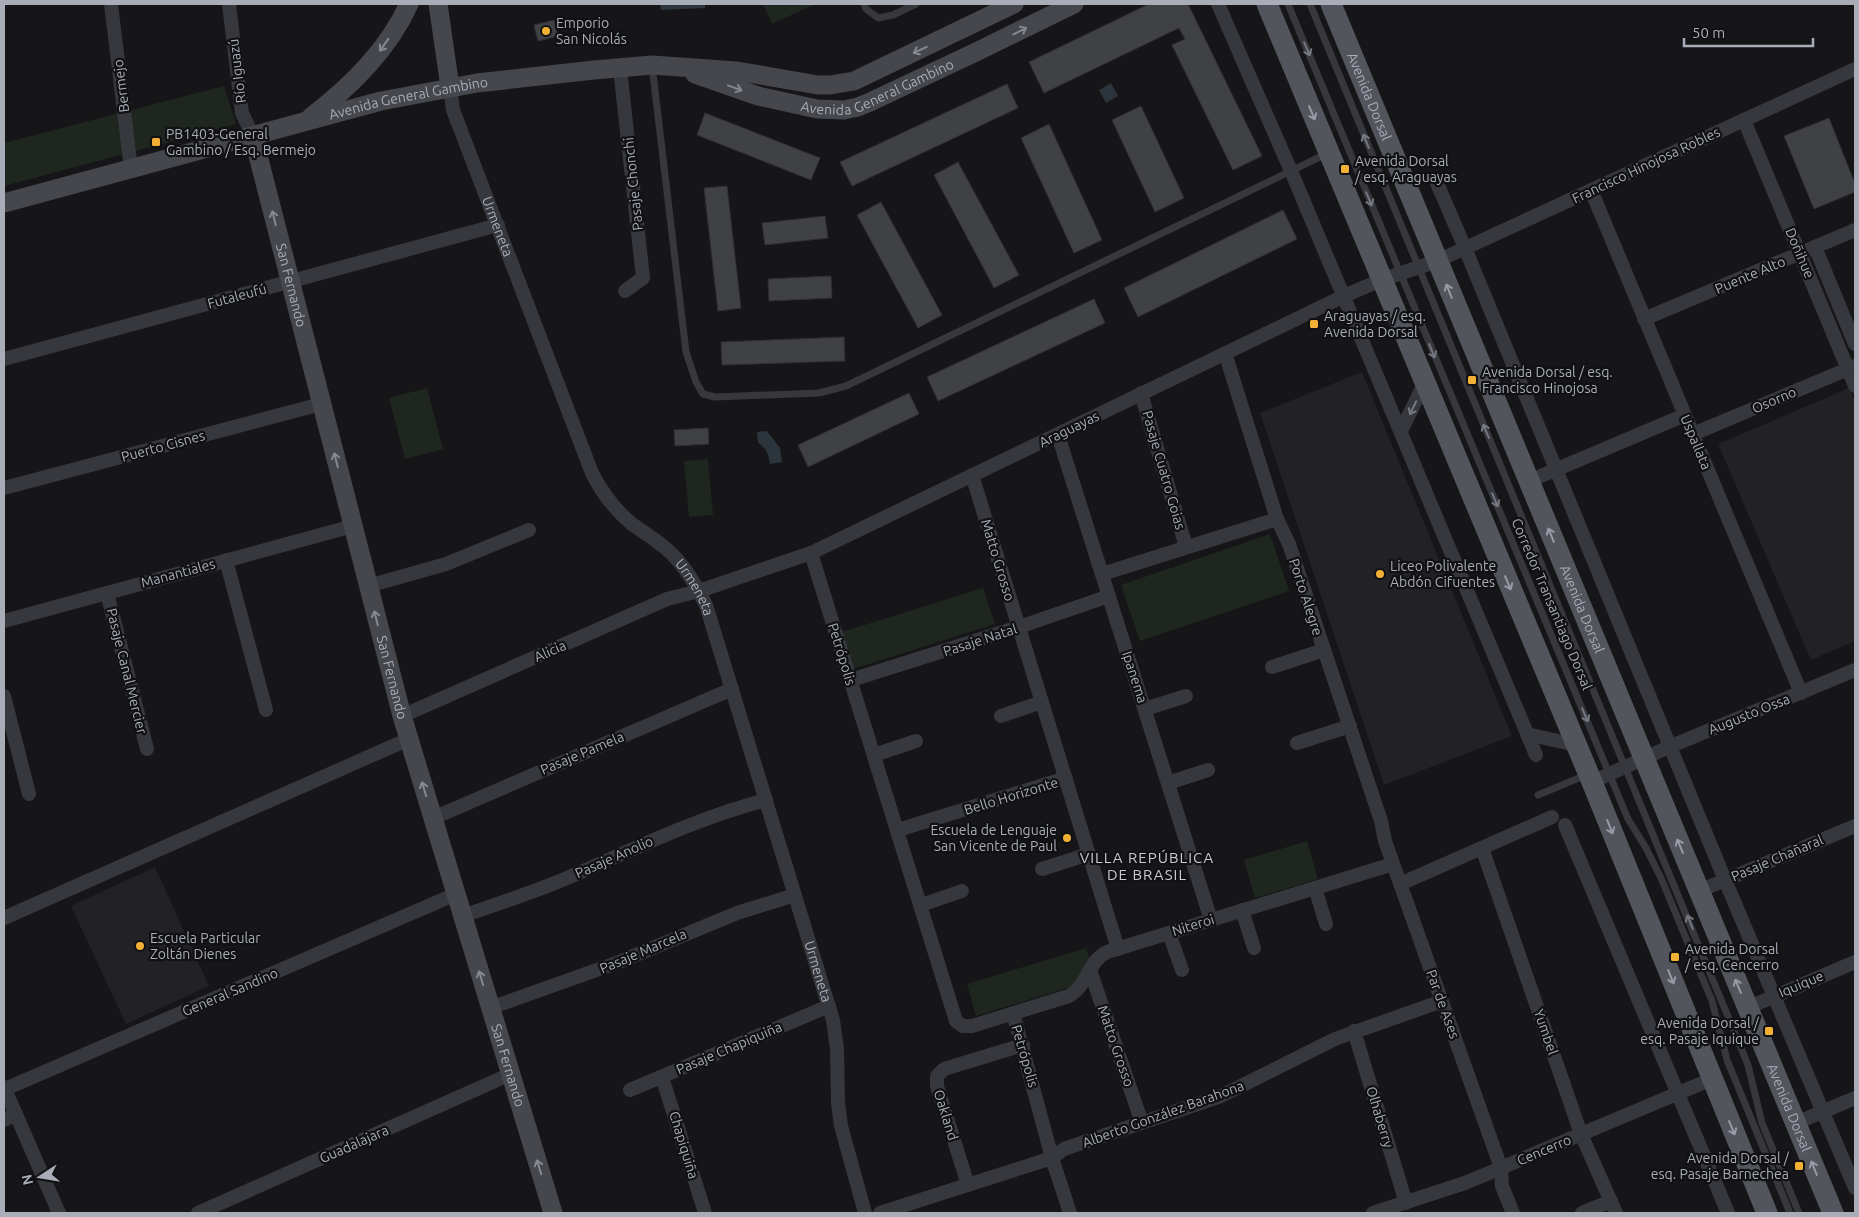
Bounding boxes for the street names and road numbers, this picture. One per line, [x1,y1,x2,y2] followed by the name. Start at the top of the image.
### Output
[225,38,249,104] street label: Río Iguazú
[1344,50,1395,143] street label: Avenida Dorsal
[799,56,956,118] street label: Avenida General Gambino
[110,59,132,113] street label: Bermejo
[327,74,489,123] street label: Avenida General Gambino
[1569,124,1723,206] street label: Francisco Hinojosa Robles
[620,137,646,231] street label: Pasaje Chonchi
[479,194,516,259] street label: Urmeneta
[1782,225,1818,281] street label: Doñihue
[273,242,310,329] street label: San Fernando
[1712,253,1788,297] street label: Puente Alto
[206,280,268,312] street label: Futaleufú
[1749,384,1799,416] street label: Osorno
[1036,408,1102,450] street label: Araguayas
[1139,409,1189,531] street label: Pasaje Cuatro Goias
[1677,412,1715,472] street label: Uspallata
[119,427,207,465] street label: Puerto Cisnes
[1509,516,1596,693] street label: Corredor Transantiago Dorsal
[978,517,1018,603] street label: Matto Grosso
[139,555,217,591] street label: Manantiales
[672,556,717,618] street label: Urmeneta
[1286,556,1326,638] street label: Porto Alegre
[1557,563,1608,656] street label: Avenida Dorsal
[104,606,151,736] street label: Pasaje Canal Mercier
[941,620,1019,659] street label: Pasaje Natal
[825,621,859,687] street label: Petrópolis
[374,634,411,721] street label: San Fernando
[532,637,568,665] street label: Alicia
[1119,649,1151,705] street label: Ipanema
[1706,690,1792,738] street label: Augusto Ossa
[538,728,626,778] street label: Pasaje Pamela
[962,774,1060,818] street label: Bello Horizonte
[1729,831,1826,885] street label: Pasaje Chañaral
[573,833,655,881] street label: Pasaje Anolio
[1170,911,1216,939] street label: Niteroi
[597,926,689,976] street label: Pasaje Marcela
[801,939,835,1004] street label: Urmeneta
[180,965,280,1019] street label: General Sandino
[1423,967,1463,1041] street label: Par de Ases
[1776,967,1826,1001] street label: Iquique
[1095,1003,1137,1089] street label: Matto Grosso
[1531,1007,1561,1057] street label: Yumbel
[674,1019,784,1077] street label: Pasaje Chapiquiña
[488,1022,528,1109] street label: San Fernando
[1008,1023,1042,1089] street label: Petrópolis
[1764,1061,1815,1154] street label: Avenida Dorsal
[1080,1077,1246,1151] street label: Alberto González Barahona
[1363,1084,1397,1150] street label: Olhaberry
[931,1088,961,1142] street label: Oakland
[666,1109,702,1181] street label: Chapiquiña
[317,1122,391,1166] street label: Guadalajara
[1515,1131,1573,1169] street label: Cencerro

